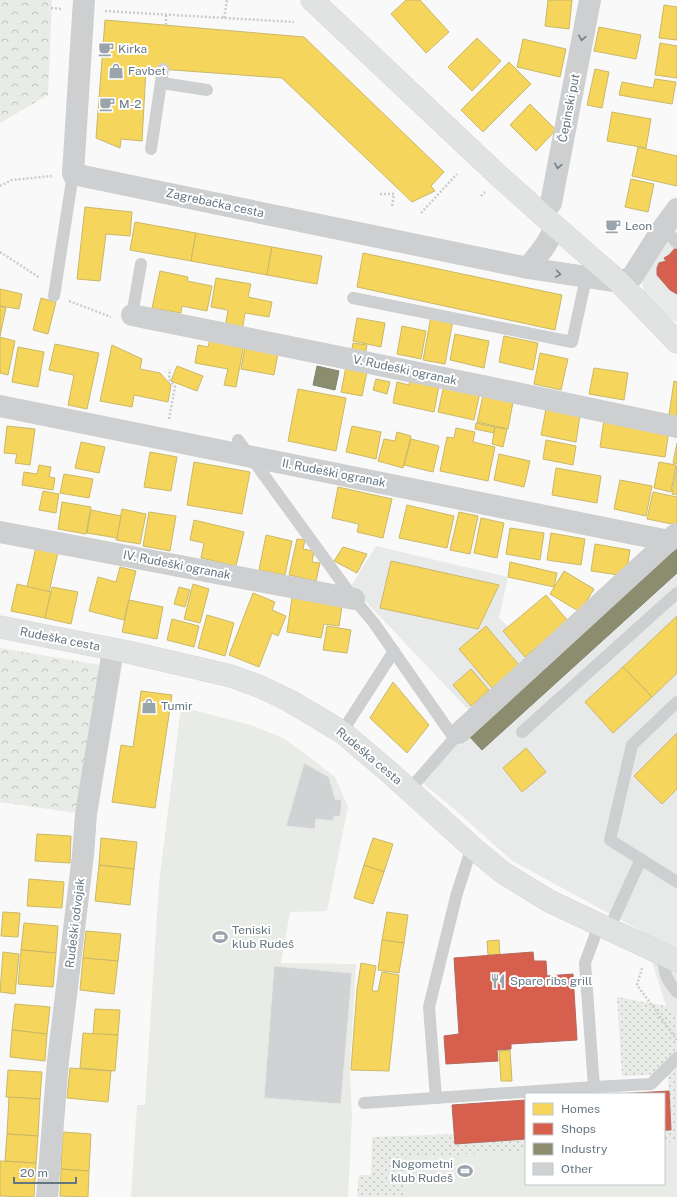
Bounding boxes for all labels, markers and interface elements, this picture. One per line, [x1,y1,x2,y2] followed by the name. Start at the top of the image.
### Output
[579,35,587,41] one-way arrow
[97,40,115,58] cafe icon: Kirka
[118,42,147,56] place label: Kirka
[107,62,125,80] shop icon: Favbet
[128,64,166,78] place label: Favbet
[555,72,583,143] street label: Čepinski put
[98,95,116,113] cafe icon: M-2
[119,97,141,111] place label: M-2
[554,163,562,169] one-way arrow
[165,186,265,220] street label: Zagrebačka cesta
[604,217,622,235] cafe icon: Leon
[625,219,652,233] place label: Leon
[555,269,561,277] one-way arrow
[352,352,459,388] street label: V. Rudeški ogranak
[281,456,387,490] street label: II. Rudeški ogranak
[122,548,232,582] street label: IV. Rudeški ogranak
[19,624,101,654] street label: Rudeška cesta
[140,697,158,715] shop icon: Tumir
[161,699,193,713] place label: Tumir
[333,724,405,788] street label: Rudeška cesta
[63,877,88,969] street label: Rudeški odvojak
[232,923,294,951] place label: Teniski klub Rudeš
[211,928,229,946] sports icon: Teniski klub Rudeš
[489,972,507,990] restaurant icon: Spare ribs grill
[510,974,592,988] place label: Spare ribs grill
[525,1093,665,1185] legend
[561,1102,600,1116] text: Homes
[561,1122,596,1136] text: Shops
[561,1142,608,1156] text: Industry
[391,1157,453,1185] place label: Nogometni klub Rudeš
[14,1159,76,1185] scale bar
[456,1162,474,1180] sports icon: Nogometni klub Rudeš
[561,1162,593,1176] text: Other
[20,1166,48,1180] text: 20 m

